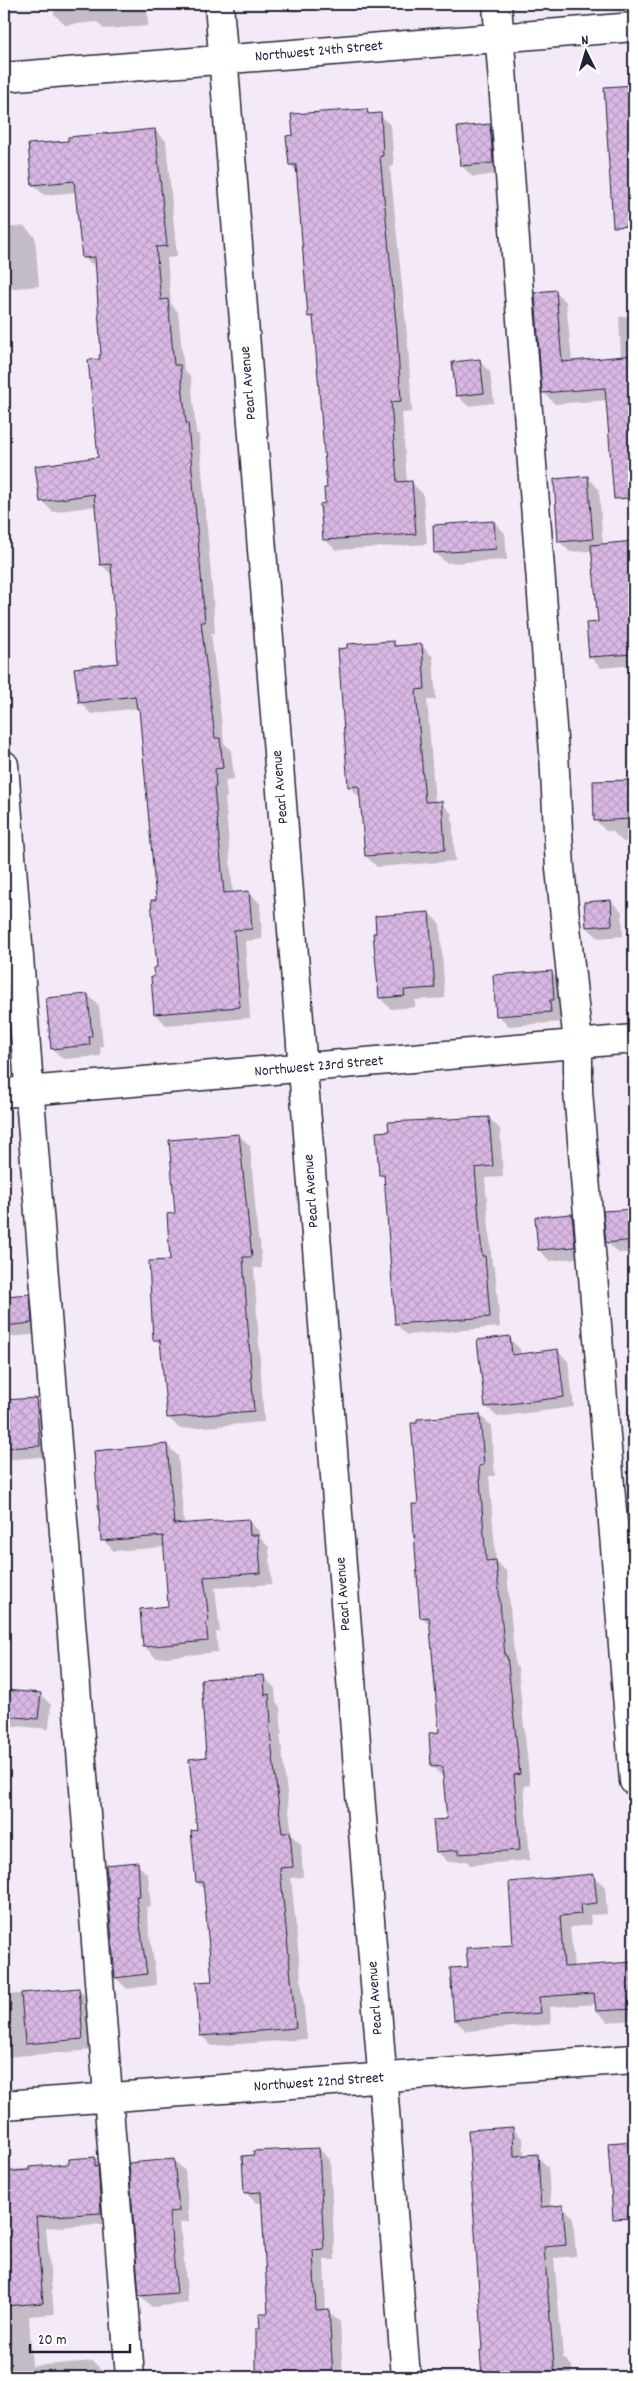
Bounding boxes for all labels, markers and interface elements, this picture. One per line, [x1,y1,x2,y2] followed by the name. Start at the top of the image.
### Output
[560,28,610,78] north arrow
[581,31,589,51] text: N
[254,35,385,69] street label: Northwest 24th Street
[235,345,263,421] street label: Pearl Avenue
[267,749,295,825] street label: Pearl Avenue
[254,1050,385,1084] street label: Northwest 23rd Street
[298,1153,326,1229] street label: Pearl Avenue
[330,1556,358,1632] street label: Pearl Avenue
[362,1960,390,2036] street label: Pearl Avenue
[253,2067,385,2099] street label: Northwest 22nd Street
[30,2321,130,2353] scale bar
[38,2330,66,2352] text: 20 m

